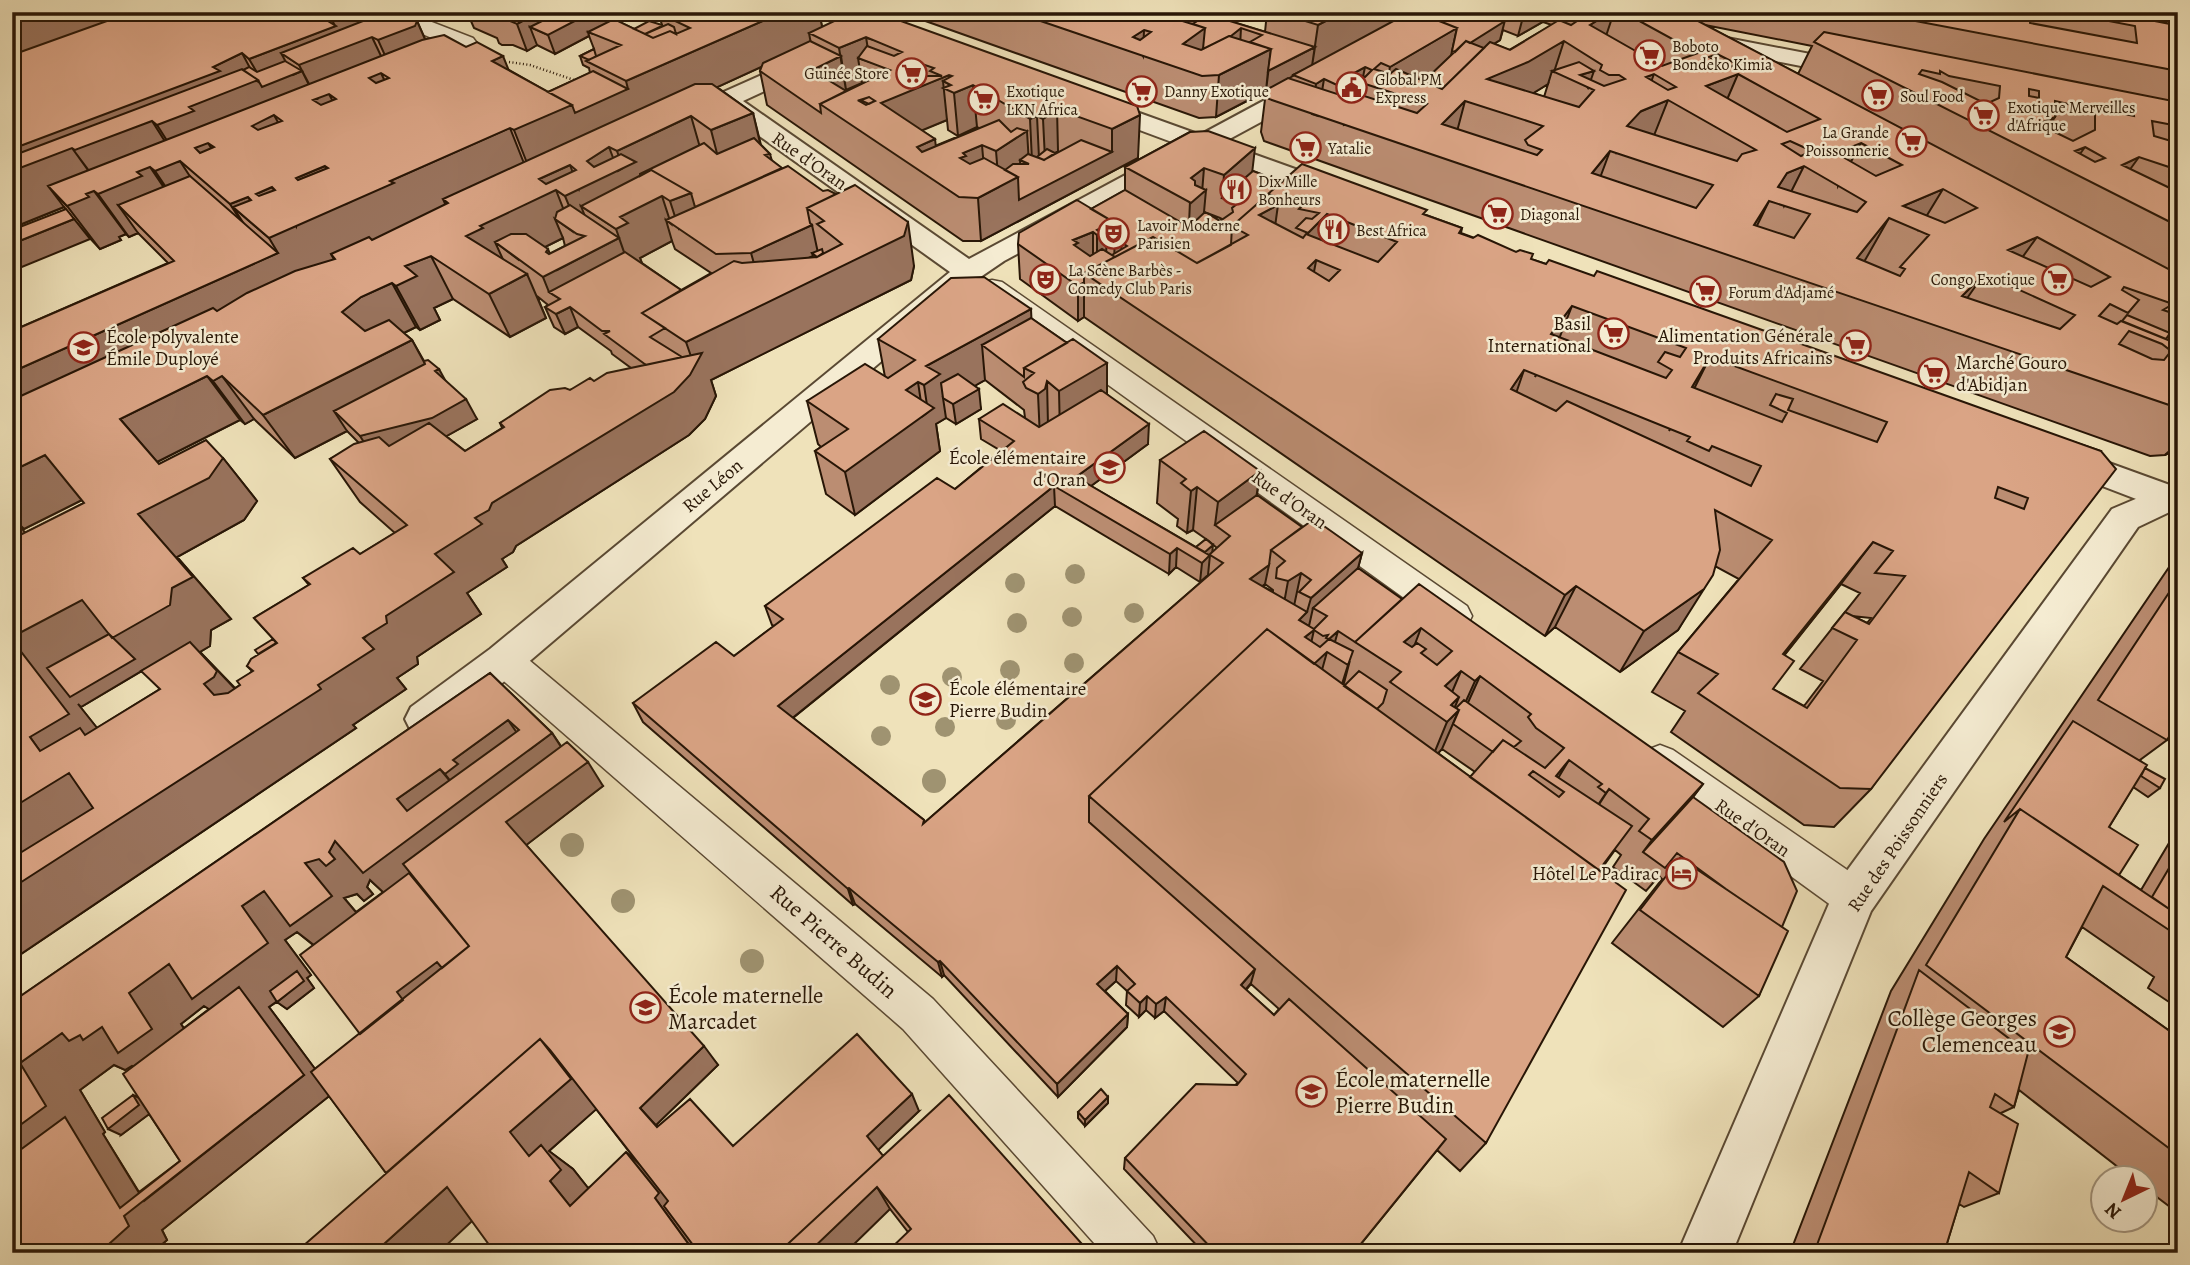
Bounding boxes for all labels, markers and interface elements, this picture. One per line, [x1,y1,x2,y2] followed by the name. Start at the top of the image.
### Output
[1672,36,1773,76] place label: Boboto Bondeko Kimia
[1632,38,1666,72] supermarket icon: Boboto Bondeko Kimia
[895,56,929,90] supermarket icon: Guinée Store
[804,63,889,85] place label: Guinée Store
[1375,69,1442,109] place label: Global PM Express
[1335,71,1369,105] public building icon: Global PM Express
[1124,74,1158,108] supermarket icon: Danny Exotique
[1860,79,1894,113] supermarket icon: Soul Food
[1006,81,1078,121] place label: Exotique LKN Africa
[1164,81,1269,103] place label: Danny Exotique
[966,83,1000,117] supermarket icon: Exotique LKN Africa
[1900,86,1964,108] place label: Soul Food
[2007,97,2135,137] place label: Exotique Merveilles d'Afrique
[1967,99,2001,133] supermarket icon: Exotique Merveilles d'Afrique
[1805,122,1889,162] place label: La Grande Poissonnerie
[1895,124,1929,158] supermarket icon: La Grande Poissonnerie
[766,125,852,196] street label: Rue d'Oran
[1288,131,1322,165] supermarket icon: Yatalie
[1327,138,1371,160] place label: Yatalie
[1258,171,1321,211] place label: Dix Mille Bonheurs
[1218,173,1252,207] restaurant icon: Dix Mille Bonheurs
[1480,197,1514,231] supermarket icon: Diagonal
[1520,204,1579,226] place label: Diagonal
[1316,213,1350,247] restaurant icon: Best Africa
[1137,215,1240,255] place label: Lavoir Moderne Parisien
[1097,217,1131,251] theatre icon: Lavoir Moderne Parisien
[1356,220,1427,242] place label: Best Africa
[1068,260,1192,300] place label: La Scène Barbès - Comedy Club Paris
[1028,262,1062,296] theatre icon: La Scène Barbès - Comedy Club Paris
[2041,262,2075,296] supermarket icon: Congo Exotique
[1931,269,2035,291] place label: Congo Exotique
[1688,275,1722,309] supermarket icon: Forum d'Adjamé
[1728,282,1834,304] place label: Forum d'Adjamé
[1488,311,1591,359] place label: Basil International
[1597,317,1631,351] supermarket icon: Basil International
[1657,323,1833,371] place label: Alimentation Générale Produits Africains
[106,324,239,372] place label: École polyvalente Émile Duployé
[1839,329,1873,363] supermarket icon: Alimentation Générale Produits Africains
[66,330,100,364] school or university icon: École polyvalente Émile Duployé
[1956,350,2067,398] place label: Marché Gouro d'Abidjan
[1916,356,1950,390] supermarket icon: Marché Gouro d'Abidjan
[949,445,1086,493] place label: École élémentaire d'Oran
[1092,451,1126,485] school or university icon: École élémentaire d'Oran
[677,453,748,519] street label: Rue Léon
[1246,464,1332,535] street label: Rue d'Oran
[949,676,1086,724] place label: École élémentaire Pierre Budin
[909,682,943,716] school or university icon: École élémentaire Pierre Budin
[1842,768,1954,917] street label: Rue des Poissonniers
[1709,792,1795,863] street label: Rue d'Oran
[1665,856,1699,890] hotel icon: Hôtel Le Padirac
[1532,861,1659,887] place label: Hôtel Le Padirac
[763,877,904,1006] street label: Rue Pierre Budin
[668,980,823,1037] place label: École maternelle Marcadet
[628,991,662,1025] school or university icon: École maternelle Marcadet
[1887,1003,2038,1060] place label: Collège Georges Clemenceau
[2043,1014,2077,1048] school or university icon: Collège Georges Clemenceau
[1335,1064,1490,1121] place label: École maternelle Pierre Budin
[1295,1075,1329,1109] school or university icon: École maternelle Pierre Budin
[2088,1164,2158,1234] north arrow
[2099,1196,2127,1225] text: N

